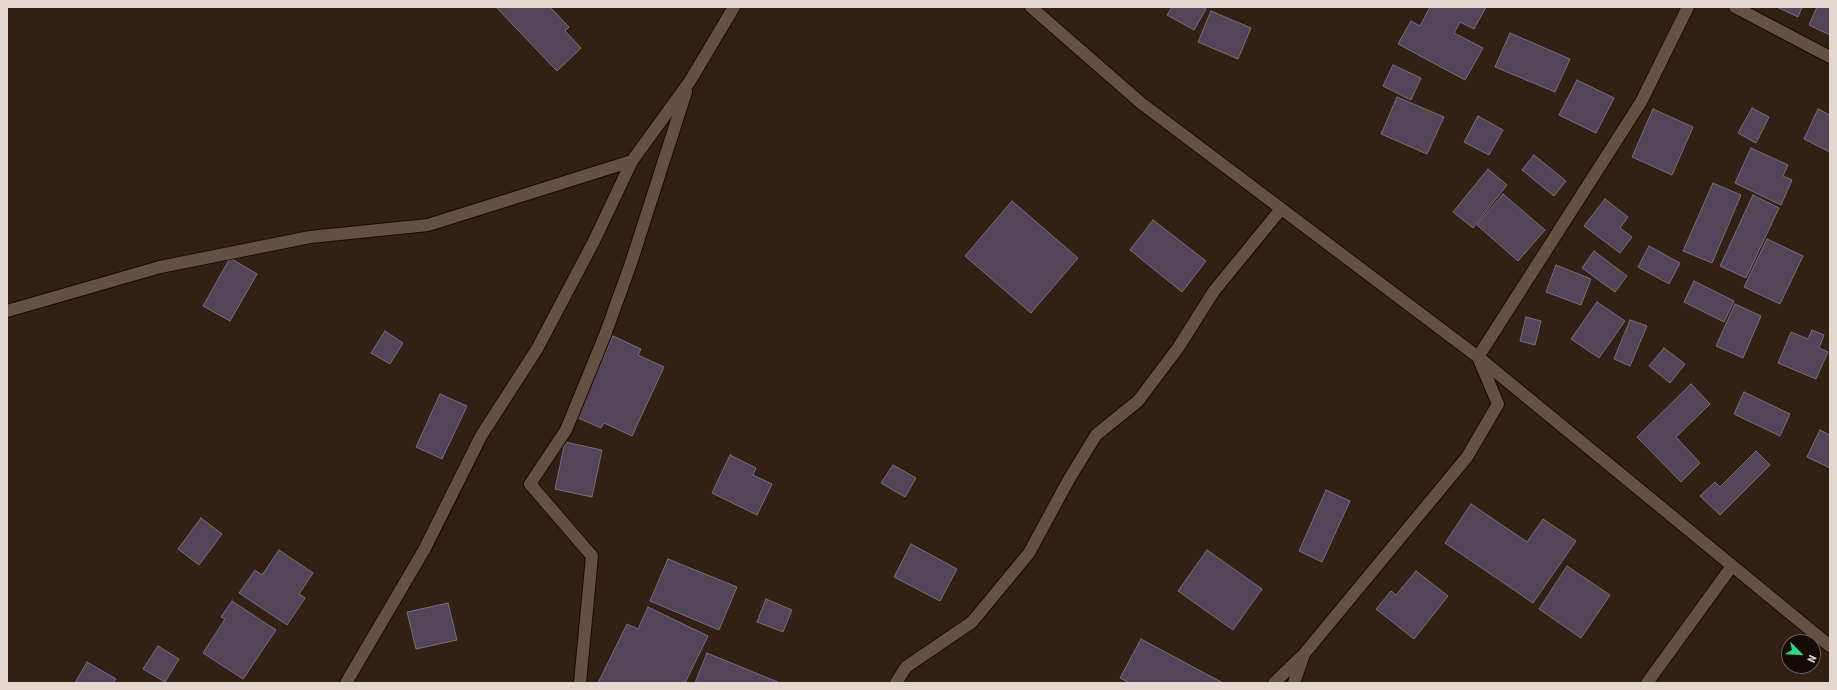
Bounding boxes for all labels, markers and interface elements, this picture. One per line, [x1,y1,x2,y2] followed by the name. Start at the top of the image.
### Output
[1781,634,1821,674] north arrow
[1804,653,1819,664] text: N

